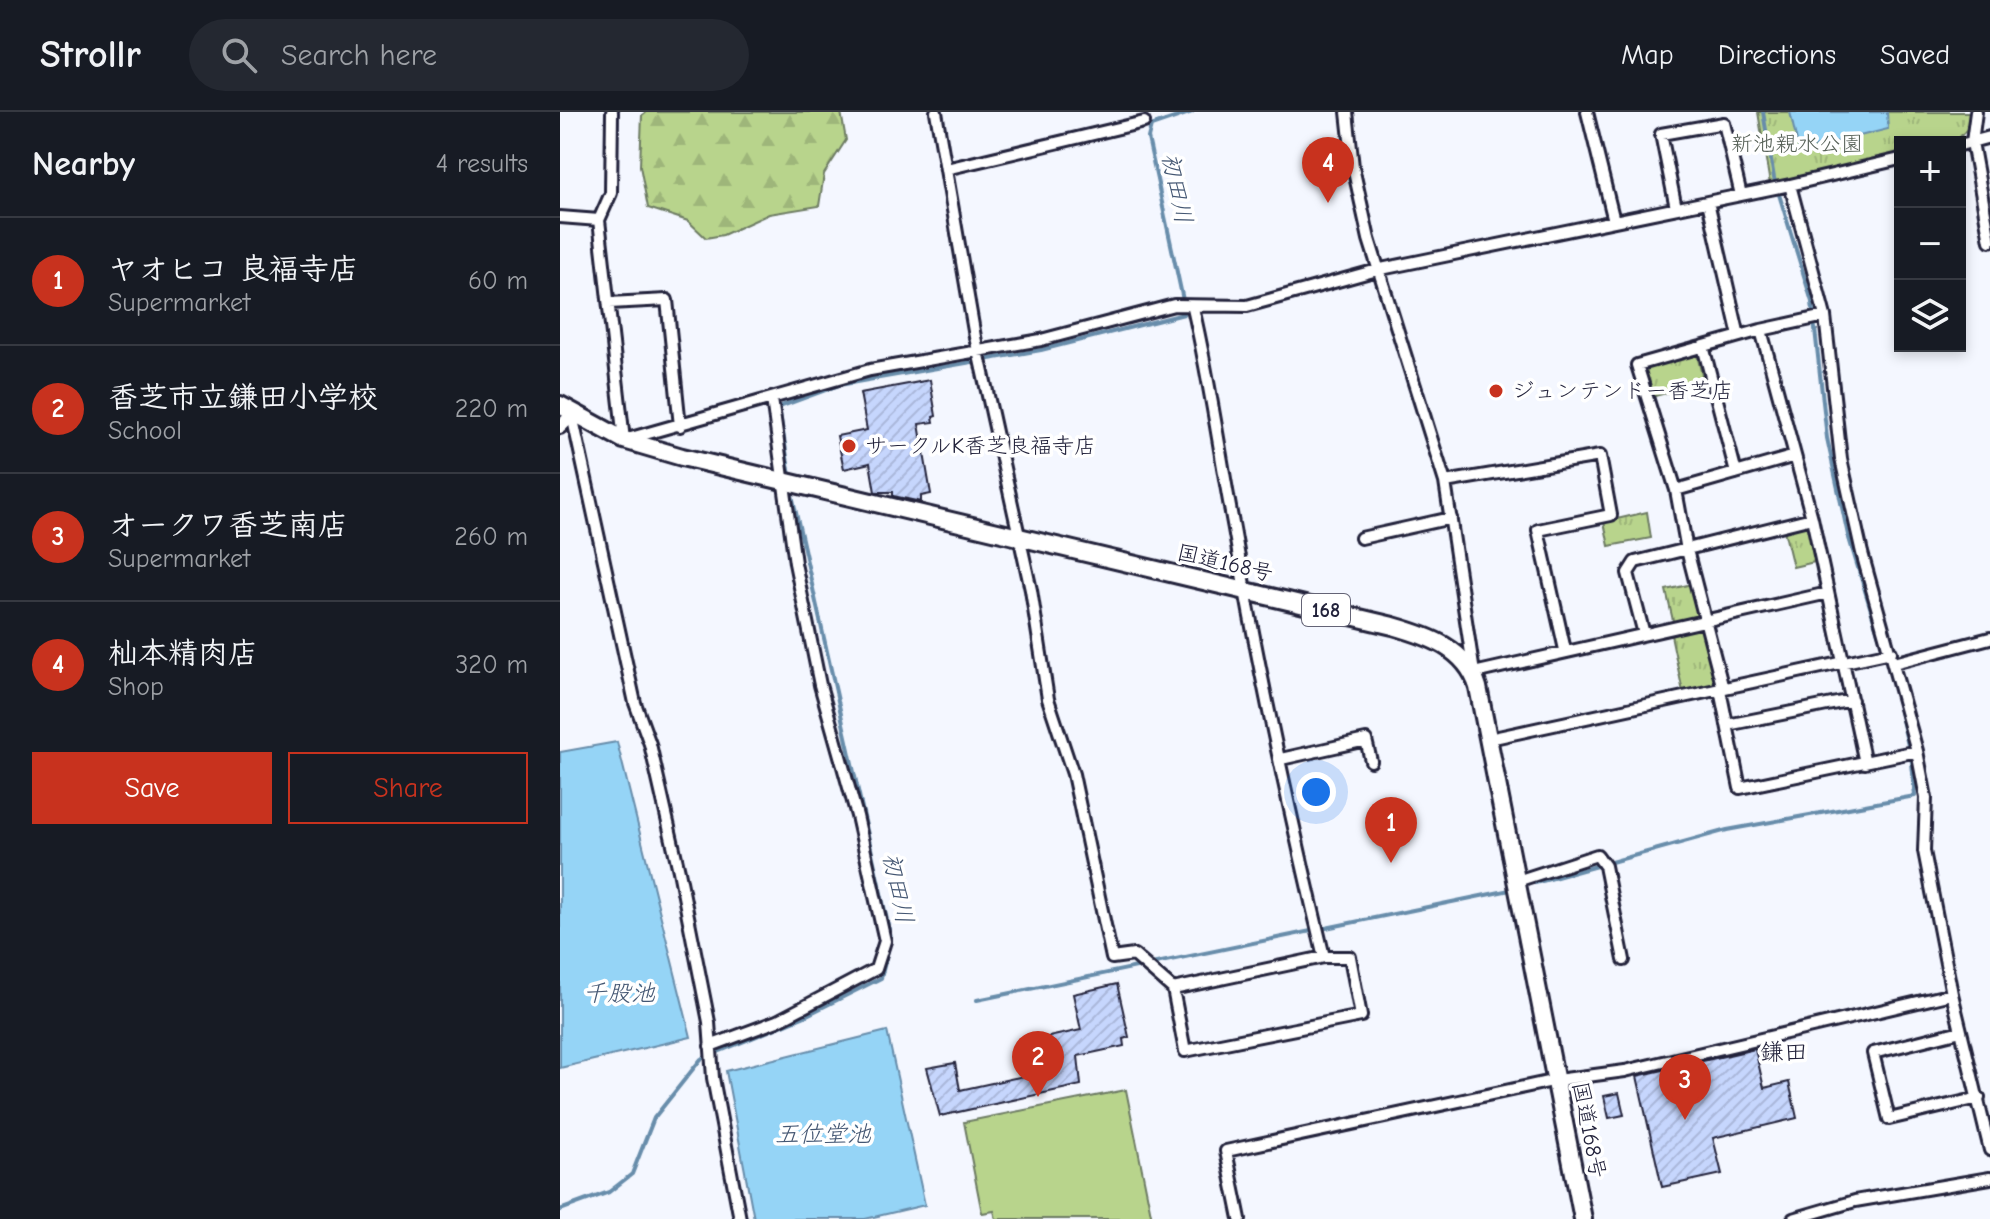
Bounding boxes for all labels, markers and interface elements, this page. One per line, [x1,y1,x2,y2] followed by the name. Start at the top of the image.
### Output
[189,19,749,91] search box
[40,33,141,77] text: Strollr
[217,33,261,77] icon: search
[281,38,437,73] text: Search here
[1621,39,1674,71] text: Map
[1718,39,1836,71] text: Directions
[1880,39,1950,71] text: Saved
[1731,131,1863,157] park label: 新池親水公園
[1894,136,1966,352] map controls
[1894,136,1966,208] button: +
[1302,137,1354,203] pin: 4
[32,144,135,184] text: Nearby
[436,149,528,179] text: 4 results
[1156,150,1198,226] water label: 初田川
[1894,208,1966,280] button: −
[108,252,359,287] text: ヤオヒコ 良福寺店
[53,266,63,296] text: 1
[468,266,528,296] text: 60 m
[1894,280,1966,352] button: layers
[108,288,251,318] text: Supermarket
[1512,378,1733,404] place label: ジュンテンドー香芝店
[108,380,378,415] text: 香芝市立鎌田小学校
[1487,382,1505,400] marker: ジュンテンドー香芝店
[52,394,64,424] text: 2
[455,394,528,424] text: 220 m
[108,416,182,446] text: School
[865,433,1096,459] place label: サークルK香芝良福寺店
[840,437,858,455] marker: サークルK香芝良福寺店
[108,508,348,543] text: オークワ香芝南店
[52,522,64,552] text: 3
[454,522,528,552] text: 260 m
[1174,539,1276,587] street label: 国道168号
[108,544,251,574] text: Supermarket
[1302,594,1350,626] road number: 168
[108,636,258,671] text: 杣本精肉店
[52,650,64,680] text: 4
[455,650,528,680] text: 320 m
[108,672,164,702] text: Shop
[32,752,272,824] button: Save
[288,752,528,824] button: Share
[1296,772,1336,812] your location
[1365,797,1417,863] pin: 1
[877,850,919,926] water label: 初田川
[583,979,656,1007] water label: 千股池
[1012,1031,1064,1097] pin: 2
[1760,1038,1808,1066] district label: 鎌田
[1659,1054,1711,1120] pin: 3
[1567,1079,1611,1181] street label: 国道168号
[775,1120,872,1148] water label: 五位堂池

